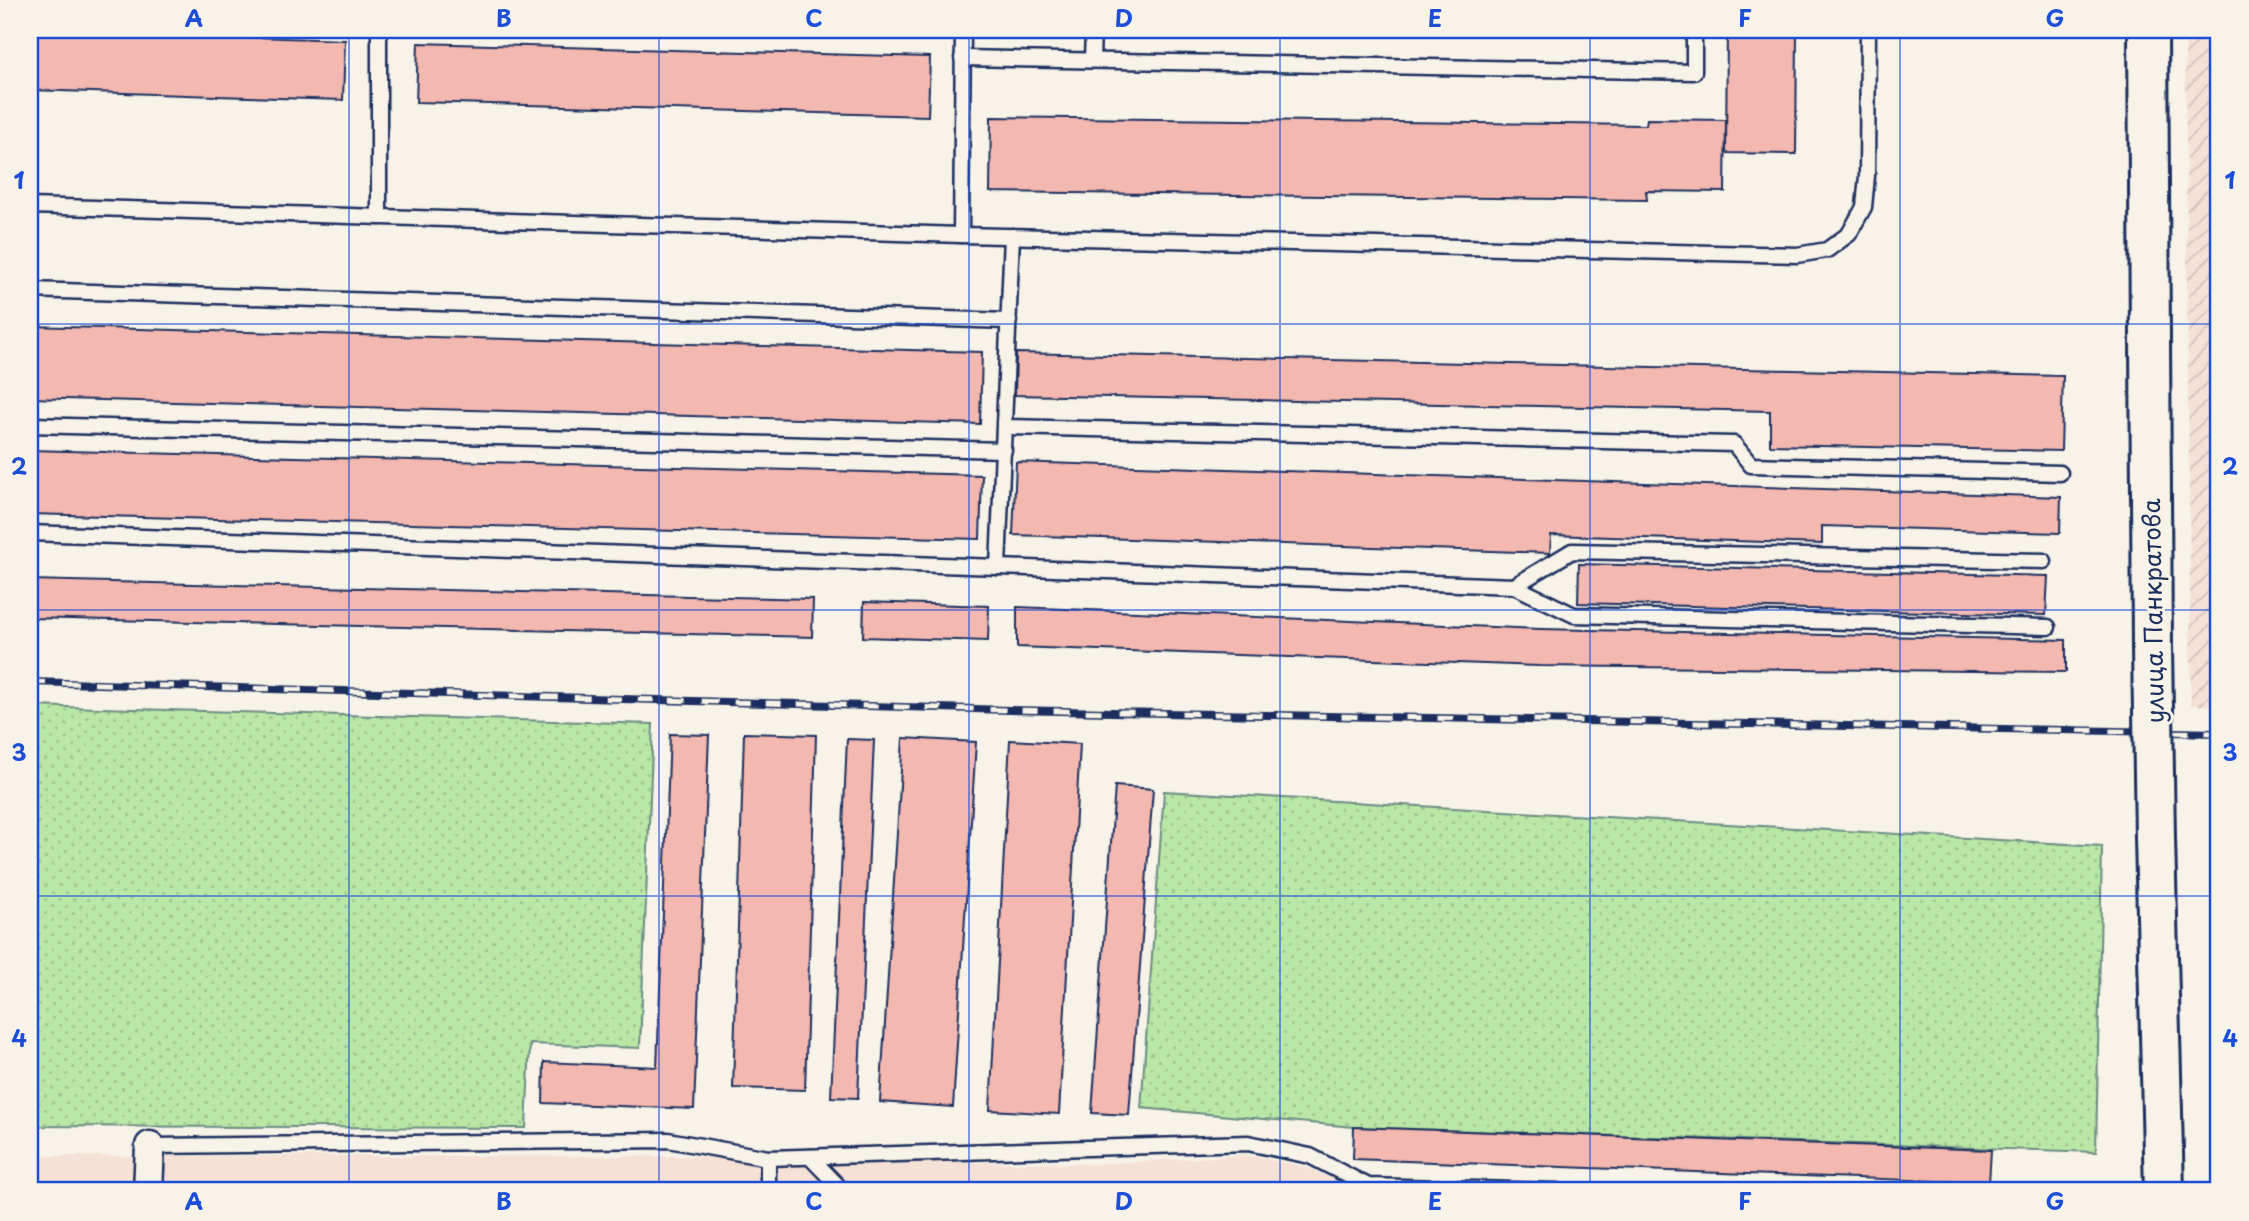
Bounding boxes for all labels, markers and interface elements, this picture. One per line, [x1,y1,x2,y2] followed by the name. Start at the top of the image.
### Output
[185,0,203,35] text: A
[496,0,512,35] text: B
[805,0,823,35] text: C
[1115,0,1133,35] text: D
[1428,0,1442,35] text: E
[1738,0,1752,35] text: F
[2046,0,2064,35] text: G
[14,162,25,197] text: 1
[2225,162,2236,197] text: 1
[11,448,27,483] text: 2
[2222,448,2238,483] text: 2
[2132,498,2172,724] street label: улица Панкратова
[11,734,27,769] text: 3
[2222,734,2238,769] text: 3
[11,1020,27,1055] text: 4
[2222,1020,2238,1055] text: 4
[185,1183,203,1218] text: A
[496,1183,512,1218] text: B
[805,1183,823,1218] text: C
[1115,1183,1133,1218] text: D
[1428,1183,1442,1218] text: E
[1738,1183,1752,1218] text: F
[2046,1183,2064,1218] text: G

